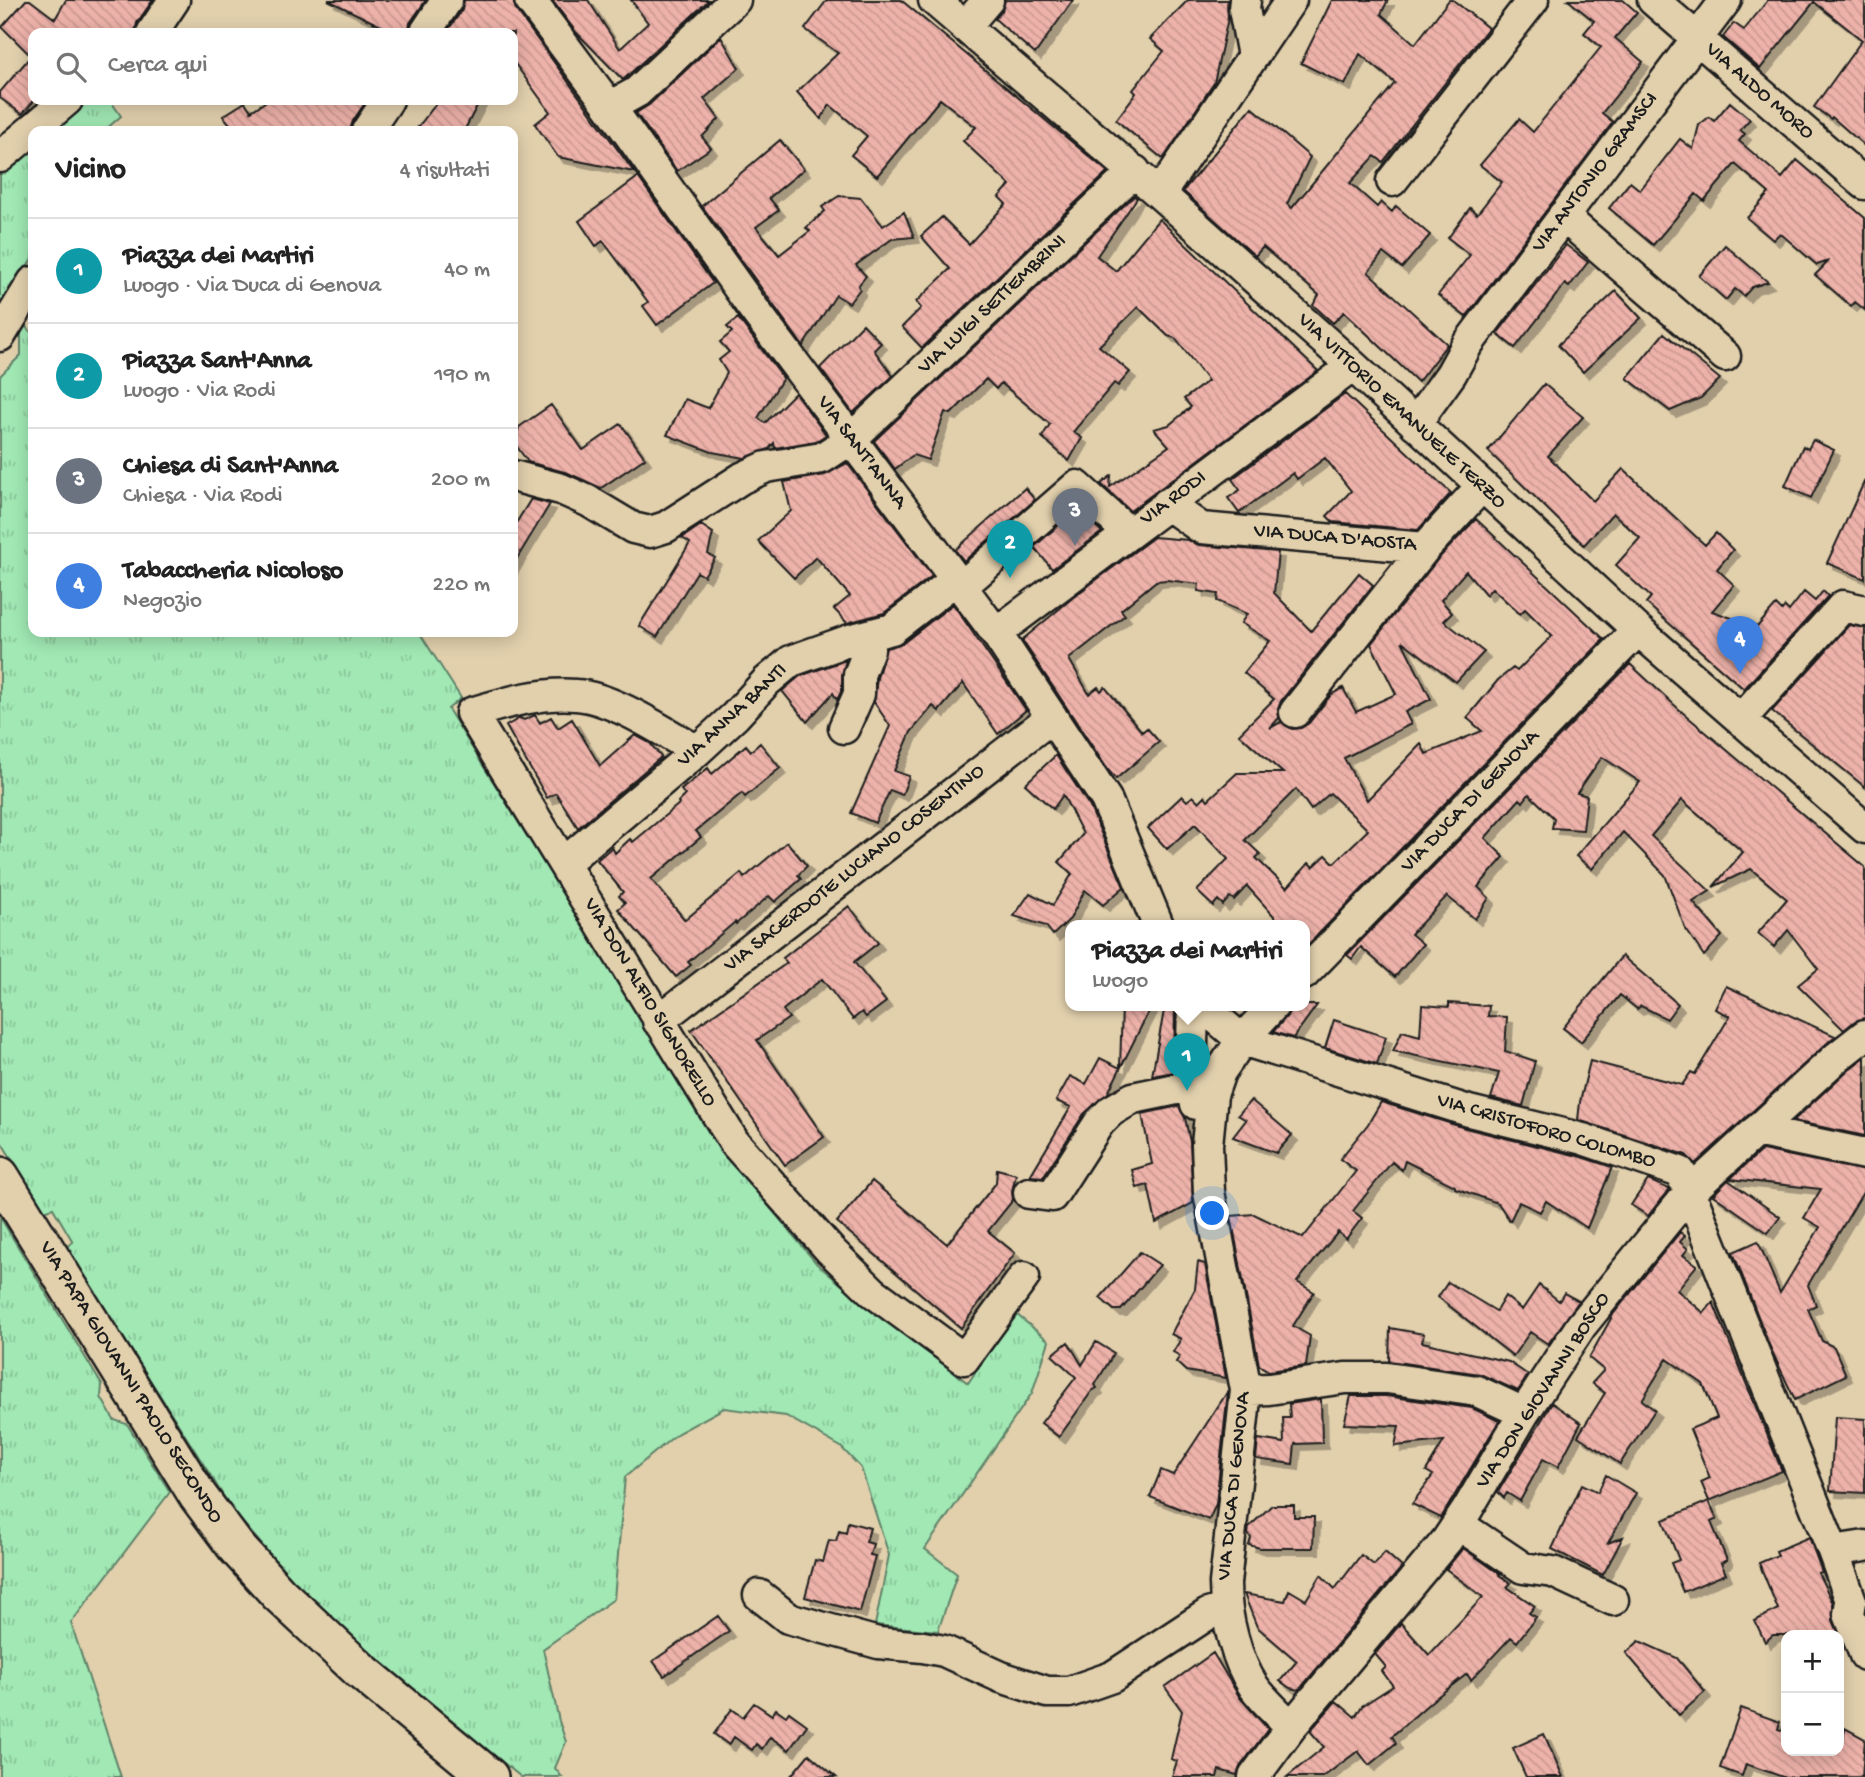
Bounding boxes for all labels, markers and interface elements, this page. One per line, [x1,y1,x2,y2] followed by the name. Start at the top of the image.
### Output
[28,28,518,105] search box
[1699,37,1819,146] street label: VIA ALDO MORO
[52,48,90,86] icon: search
[108,51,208,82] text: Cerca qui
[1527,88,1665,259] street label: VIA ANTONIO GRAMSCI
[56,154,126,189] text: Vicino
[400,158,490,185] text: 4 risultati
[913,230,1073,381] street label: VIA LUIGI SETTEMBRINI
[123,242,314,273] text: Piazza dei Martiri
[74,257,84,284] text: 1
[444,257,490,284] text: 40 m
[123,273,381,300] text: Luogo · Via Duca di Genova
[1291,308,1511,516] street label: VIA VITTORIO EMANUELE TERZO
[123,347,311,378] text: Piazza Sant'Anna
[73,362,85,389] text: 2
[434,362,490,389] text: 190 m
[123,378,276,405] text: Luogo · Via Rodi
[810,391,913,516] street label: VIA SANT'ANNA
[123,452,338,483] text: Chiesa di Sant'Anna
[1135,466,1212,533] street label: VIA RODI
[73,467,85,494] text: 3
[431,467,490,494] text: 200 m
[123,483,282,510] text: Chiesa · Via Rodi
[1052,488,1098,546] pin: 3
[1252,519,1419,559] street label: VIA DUCA D'AOSTA
[987,520,1033,578] pin: 2
[123,557,343,588] text: Tabaccheria Nicoloso
[74,572,84,599] text: 4
[433,572,490,599] text: 220 m
[123,588,202,615] text: Negozio
[1717,616,1763,674] pin: 4
[672,659,793,774] street label: VIA ANNA BANTI
[1396,724,1547,879] street label: VIA DUCA DI GENOVA
[719,759,991,979] street label: VIA SACERDOTE LUCIANO COSENTINO
[576,893,721,1112] street label: VIA DON ALFIO SIGNORELLO
[1065,920,1310,1011] popup
[1092,937,1283,968] text: Piazza dei Martiri
[1092,968,1148,995] text: Luogo
[1164,1033,1210,1091] pin: 1
[1433,1089,1659,1175] street label: VIA CRISTOFORO COLOMBO
[1195,1196,1229,1230] your location
[32,1236,228,1529] street label: VIA PAPA GIOVANNI PAOLO SECONDO
[1471,1288,1617,1495] street label: VIA DON GIOVANNI BOSCO
[1213,1389,1257,1582] street label: VIA DUCA DI GENOVA
[1781,1630,1844,1756] map controls
[1781,1630,1844,1693] button: +
[1781,1693,1844,1756] button: −

